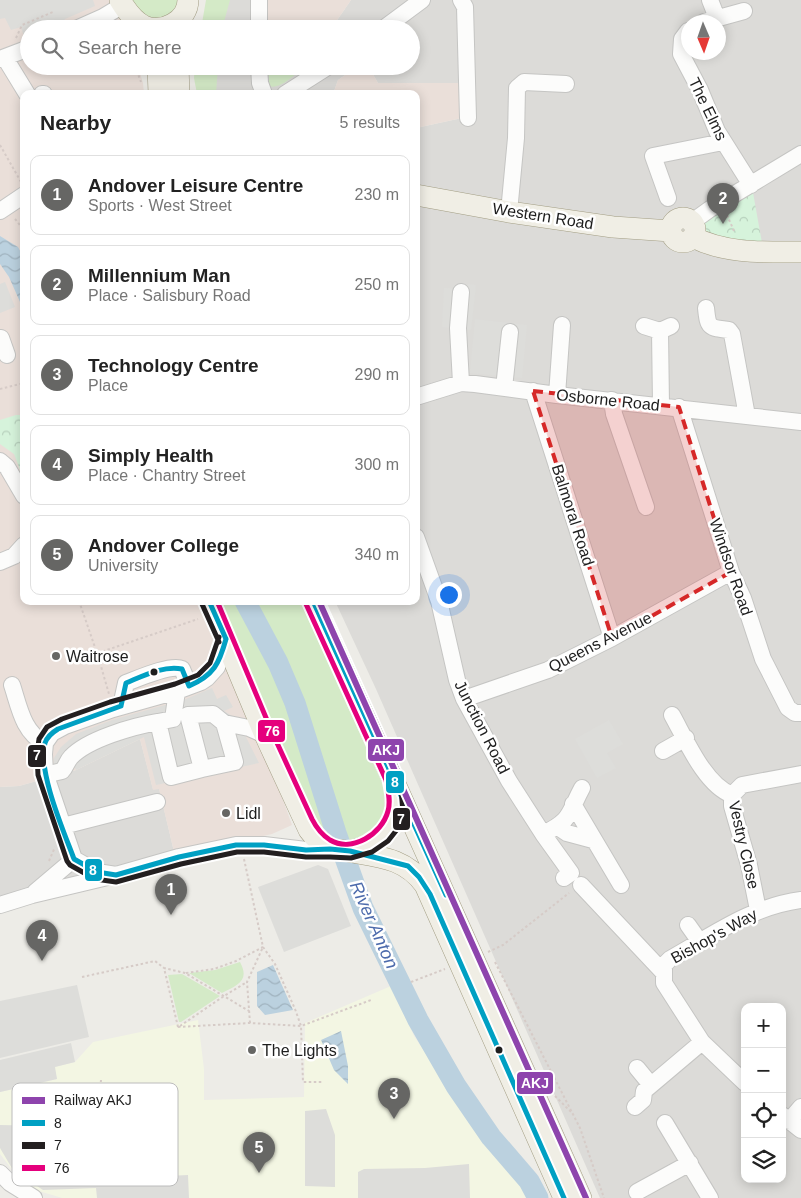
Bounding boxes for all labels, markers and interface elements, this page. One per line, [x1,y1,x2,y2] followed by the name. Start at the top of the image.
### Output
[681,15,726,60] north arrow
[20,20,420,75] search box
[38,34,66,62] icon: search
[78,37,182,58] text: Search here
[686,75,730,143] street label: The Elms
[40,111,111,134] text: Nearby
[340,114,400,131] text: 5 results
[88,175,303,196] text: Andover Leisure Centre
[707,183,739,224] pin: 2
[53,186,61,203] text: 1
[355,186,399,203] text: 230 m
[88,197,232,214] text: Sports · West Street
[491,200,595,232] street label: Western Road
[88,265,231,286] text: Millennium Man
[53,276,61,293] text: 2
[355,276,399,293] text: 250 m
[88,287,251,304] text: Place · Salisbury Road
[88,355,259,376] text: Technology Centre
[53,366,61,383] text: 3
[355,366,399,383] text: 290 m
[88,377,128,394] text: Place
[555,386,661,414] street label: Osborne Road
[88,445,214,466] text: Simply Health
[53,456,61,473] text: 4
[355,456,399,473] text: 300 m
[549,462,597,568] street label: Balmoral Road
[88,467,245,484] text: Place · Chantry Street
[706,516,756,618] street label: Windsor Road
[88,535,239,556] text: Andover College
[53,546,61,563] text: 5
[355,546,399,563] text: 340 m
[88,557,158,574] text: University
[436,582,462,608] your location
[546,609,655,675] street label: Queens Avenue
[66,648,129,665] place label: Waitrose
[50,650,62,662] marker: Waitrose
[149,667,159,677] unlabelled marker
[451,678,513,776] street label: Junction Road
[257,719,286,743] line badge: 76
[264,723,280,739] text: 76
[367,738,405,762] line badge: AKJ
[372,742,400,758] text: AKJ
[27,744,47,768] line badge: 7
[33,747,41,763] text: 7
[385,770,405,794] line badge: 8
[391,774,399,790] text: 8
[726,799,762,891] street label: Vestry Close
[236,805,261,822] place label: Lidl
[220,807,232,819] marker: Lidl
[392,807,411,831] line badge: 7
[397,811,405,827] text: 7
[84,858,103,882] line badge: 8
[89,862,97,878] text: 8
[155,874,187,915] pin: 1
[346,878,402,972] water label: River Anton
[668,905,760,967] street label: Bishop's Way
[26,920,58,961] pin: 4
[741,1003,786,1183] map controls
[741,1003,786,1048] button: +
[262,1042,337,1059] place label: The Lights
[246,1044,258,1056] marker: The Lights
[494,1045,504,1055] unlabelled marker
[741,1048,786,1093] button: −
[516,1071,554,1095] line badge: AKJ
[521,1075,549,1091] text: AKJ
[378,1078,410,1119] pin: 3
[12,1083,178,1186] legend
[54,1092,132,1108] text: Railway AKJ
[741,1093,786,1138] button: locate
[54,1115,62,1131] text: 8
[243,1132,275,1173] pin: 5
[54,1137,62,1153] text: 7
[741,1138,786,1183] button: layers
[54,1160,70,1176] text: 76

